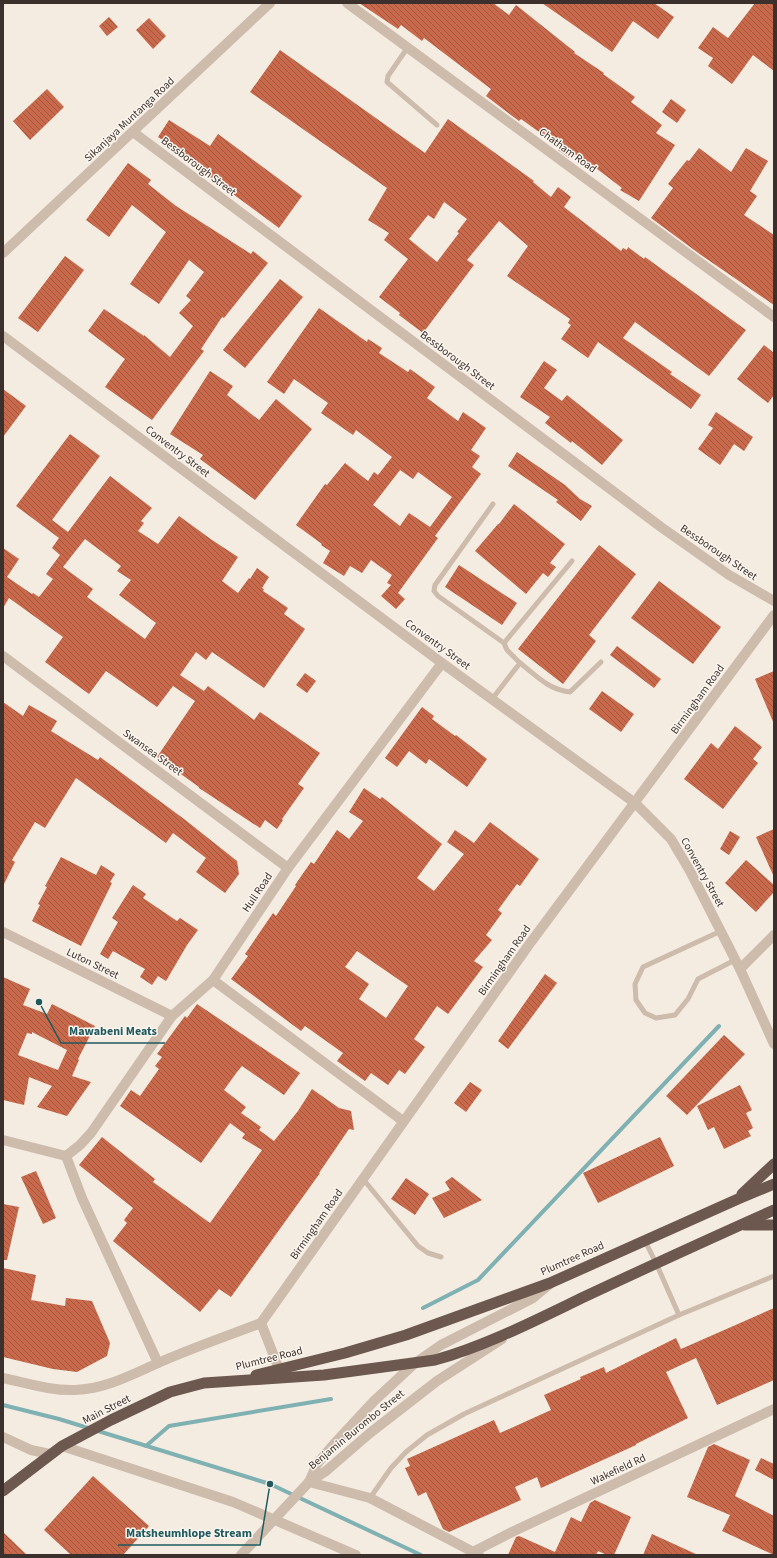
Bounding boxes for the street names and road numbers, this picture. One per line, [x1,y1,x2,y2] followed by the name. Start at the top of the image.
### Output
[81,74,178,165] street label: Sikanjaya Muntanga Road
[536,124,600,176] street label: Chatham Road
[158,133,239,200] street label: Bessborough Street
[417,327,498,394] street label: Bessborough Street
[142,422,213,481] street label: Conventry Street
[677,521,761,584] street label: Bessborough Street
[402,616,474,673] street label: Conventry Street
[667,661,728,737] street label: Birmingham Road
[120,726,186,779] street label: Swansea Street
[677,835,728,910] street label: Conventry Street
[239,870,276,915] street label: Hull Road
[475,922,534,999] street label: Birmingham Road
[64,944,122,983] street label: Luton Street
[287,1186,346,1263] street label: Birmingham Road
[538,1238,606,1279] street label: Plumtree Road
[234,1343,304,1374] street label: Plumtree Road
[305,1386,408,1473] street label: Benjamin Burombo Street
[80,1391,133,1428] street label: Main Street
[588,1450,648,1489] street label: Wakefield Rd

